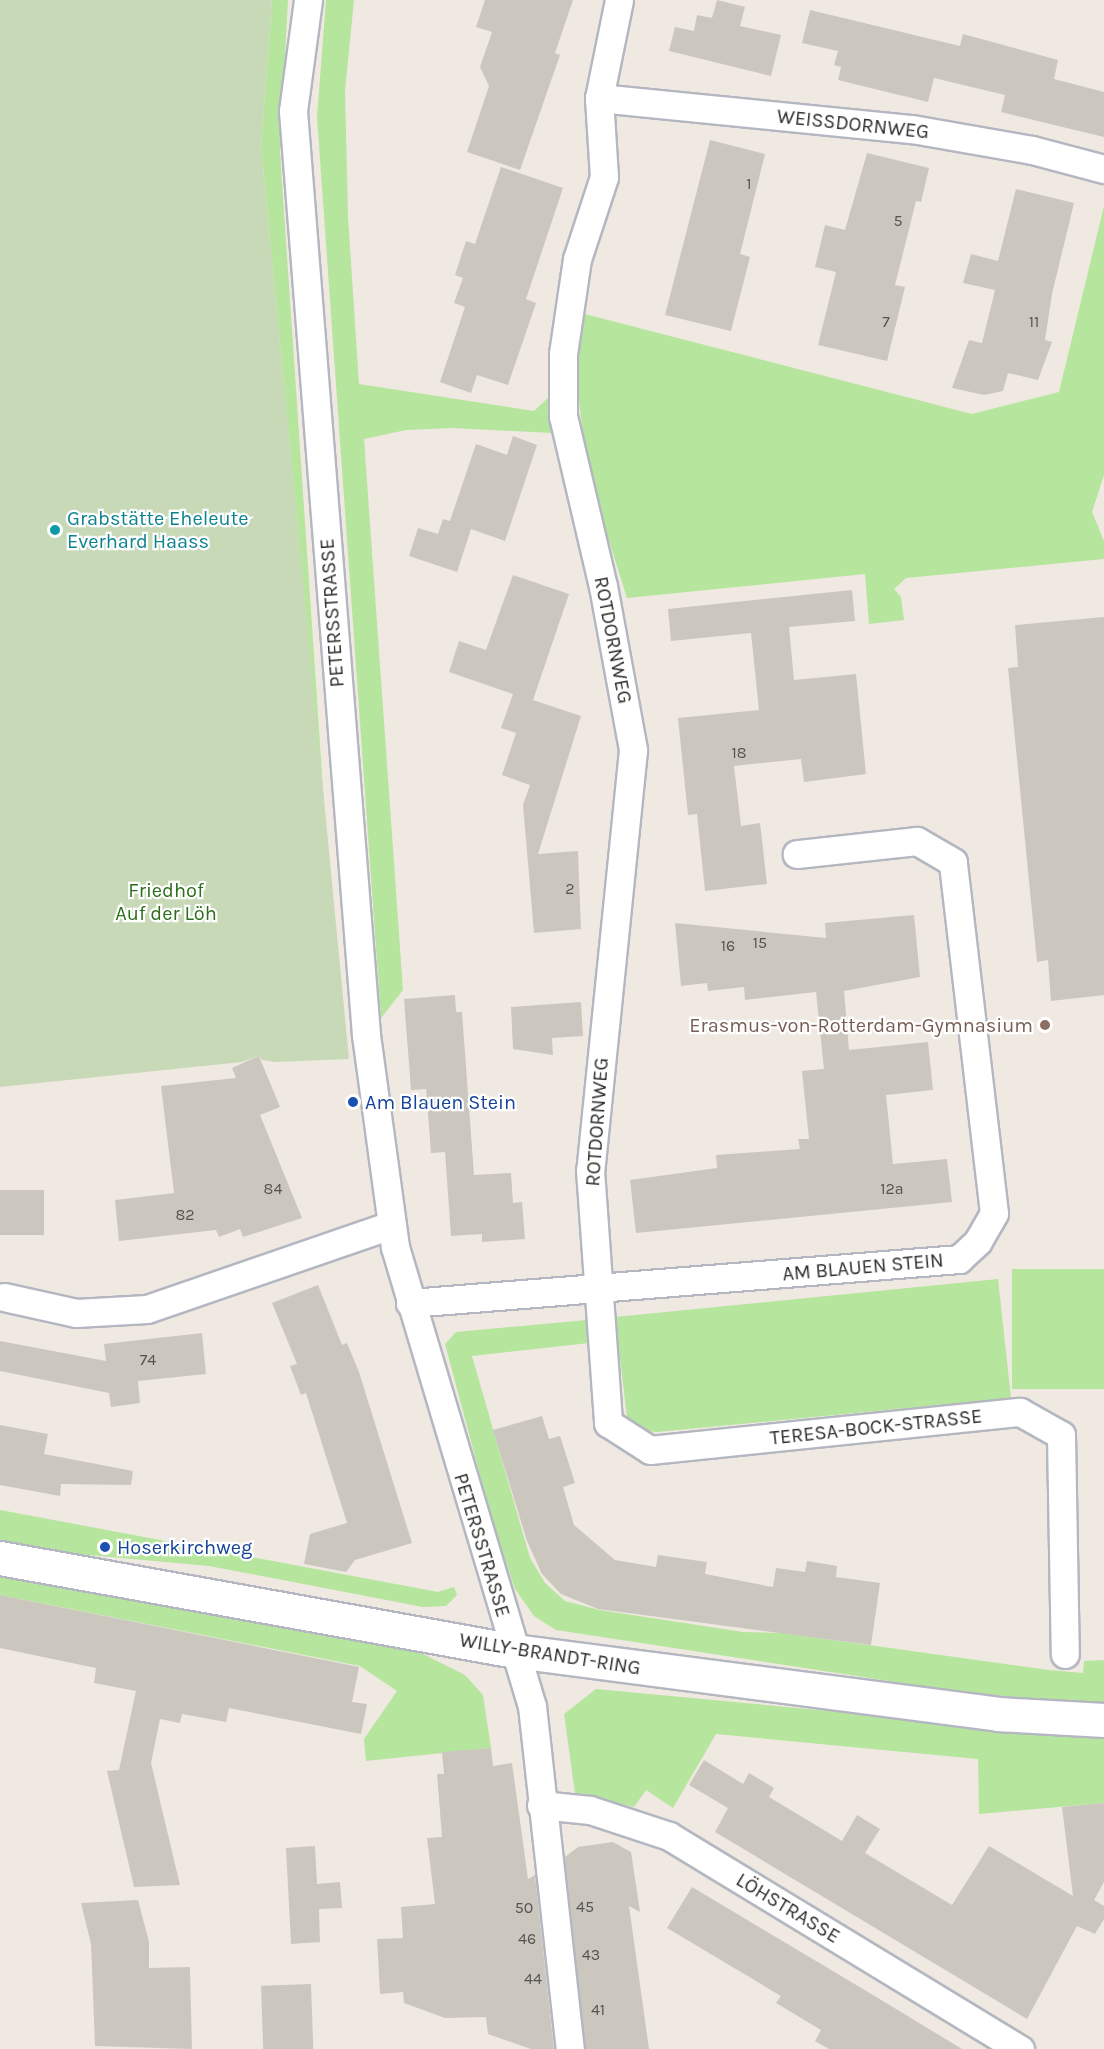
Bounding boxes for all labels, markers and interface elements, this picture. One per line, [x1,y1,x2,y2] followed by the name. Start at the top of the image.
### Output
[776,104,930,144] street label: WEISSDORNWEG
[746,174,752,194] house number: 1
[893,211,903,231] house number: 5
[882,312,890,332] house number: 7
[1029,312,1039,332] house number: 11
[67,506,248,553] place label: Grabstätte Eheleute Everhard Haass
[48,523,62,537] marker: Grabstätte Eheleute Everhard Haass
[315,538,349,688] street label: PETERSSTRASSE
[589,574,637,706] street label: ROTDORNWEG
[731,743,747,763] house number: 18
[115,879,217,926] park label: Friedhof Auf der Löh
[565,879,575,899] house number: 2
[753,933,767,953] house number: 15
[721,936,735,956] house number: 16
[689,1013,1033,1037] place label: Erasmus-von-Rotterdam-Gymnasium
[1038,1018,1052,1032] marker: Erasmus-von-Rotterdam-Gymnasium
[581,1057,613,1187] street label: ROTDORNWEG
[365,1090,516,1114] place label: Am Blauen Stein
[346,1095,360,1109] marker: Am Blauen Stein
[264,1179,282,1199] house number: 84
[880,1179,904,1199] house number: 12a
[175,1205,195,1225] house number: 82
[781,1248,945,1286] street label: AM BLAUEN STEIN
[140,1350,156,1370] house number: 74
[769,1404,983,1450] street label: TERESA-BOCK-STRASSE
[449,1470,515,1620] street label: PETERSSTRASSE
[117,1535,252,1559] place label: Hoserkirchweg
[98,1540,112,1554] marker: Hoserkirchweg
[458,1628,642,1680] street label: WILLY-BRANDT-RING
[732,1868,844,1948] street label: LÖHSTRASSE
[576,1897,594,1917] house number: 45
[515,1898,533,1918] house number: 50
[518,1929,536,1949] house number: 46
[582,1945,600,1965] house number: 43
[524,1969,542,1989] house number: 44
[591,2000,605,2020] house number: 41

